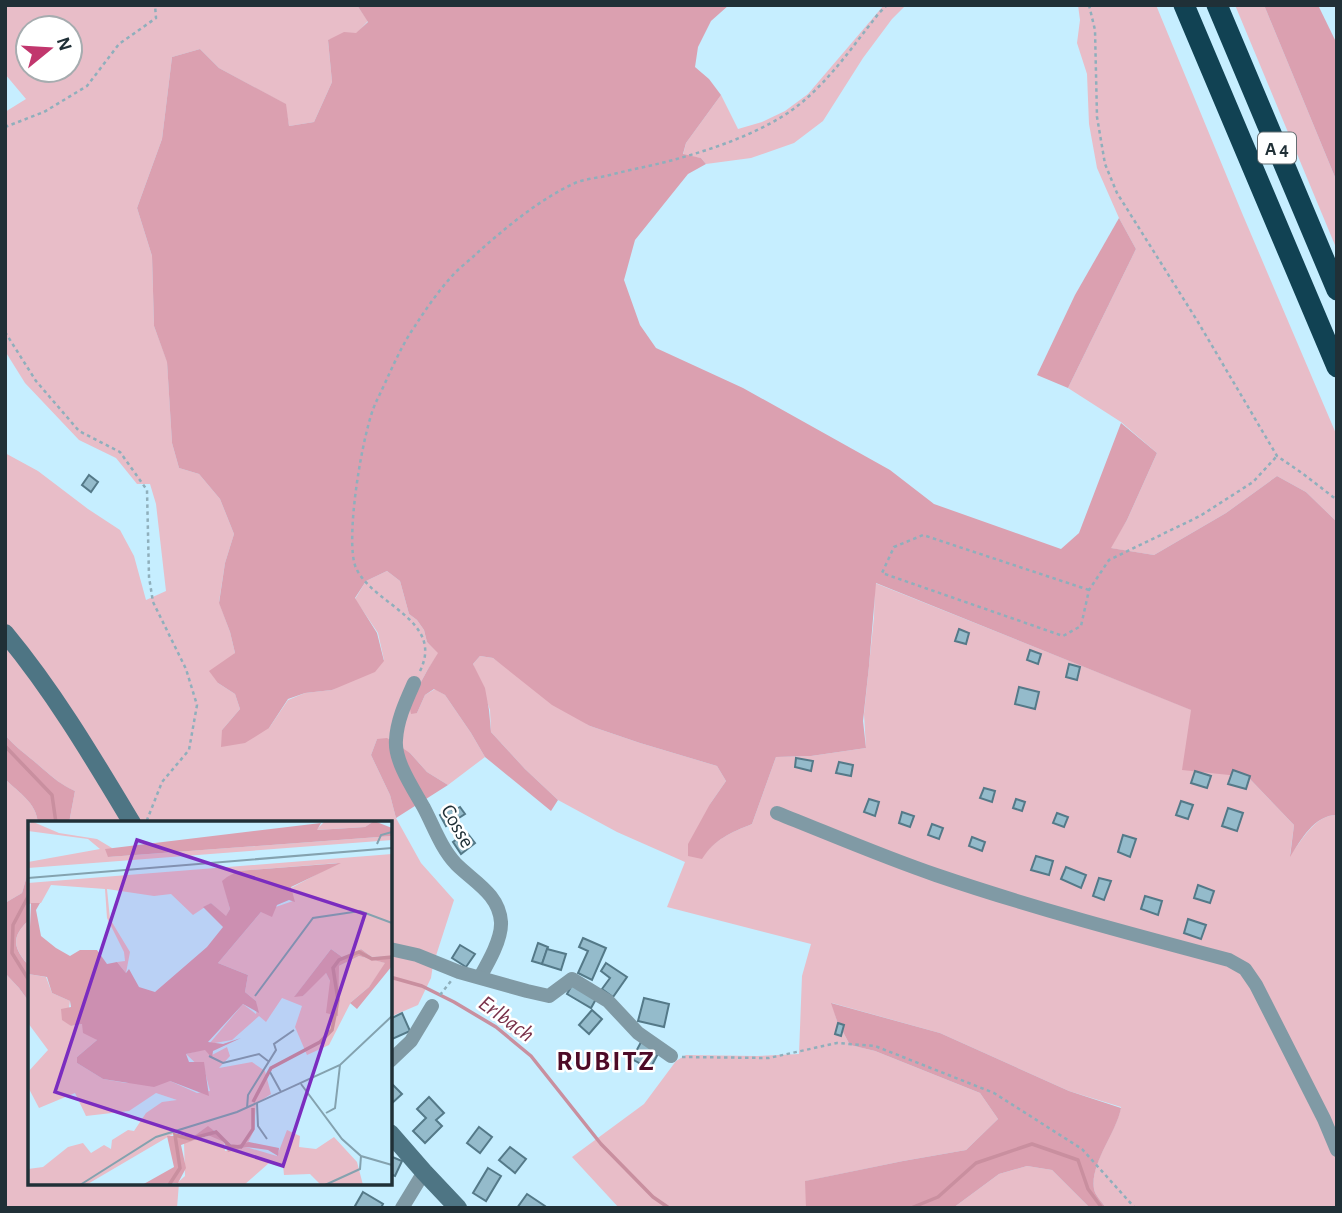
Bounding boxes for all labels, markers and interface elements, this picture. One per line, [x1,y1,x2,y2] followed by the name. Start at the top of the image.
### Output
[14,14,84,84] north arrow
[53,35,75,53] text: N
[1258,132,1296,164] road number: A 4
[437,801,478,851] street label: Cosse
[28,821,392,1185] inset map
[474,992,538,1047] water label: Erlbach
[556,1048,656,1076] district label: RUBITZ

